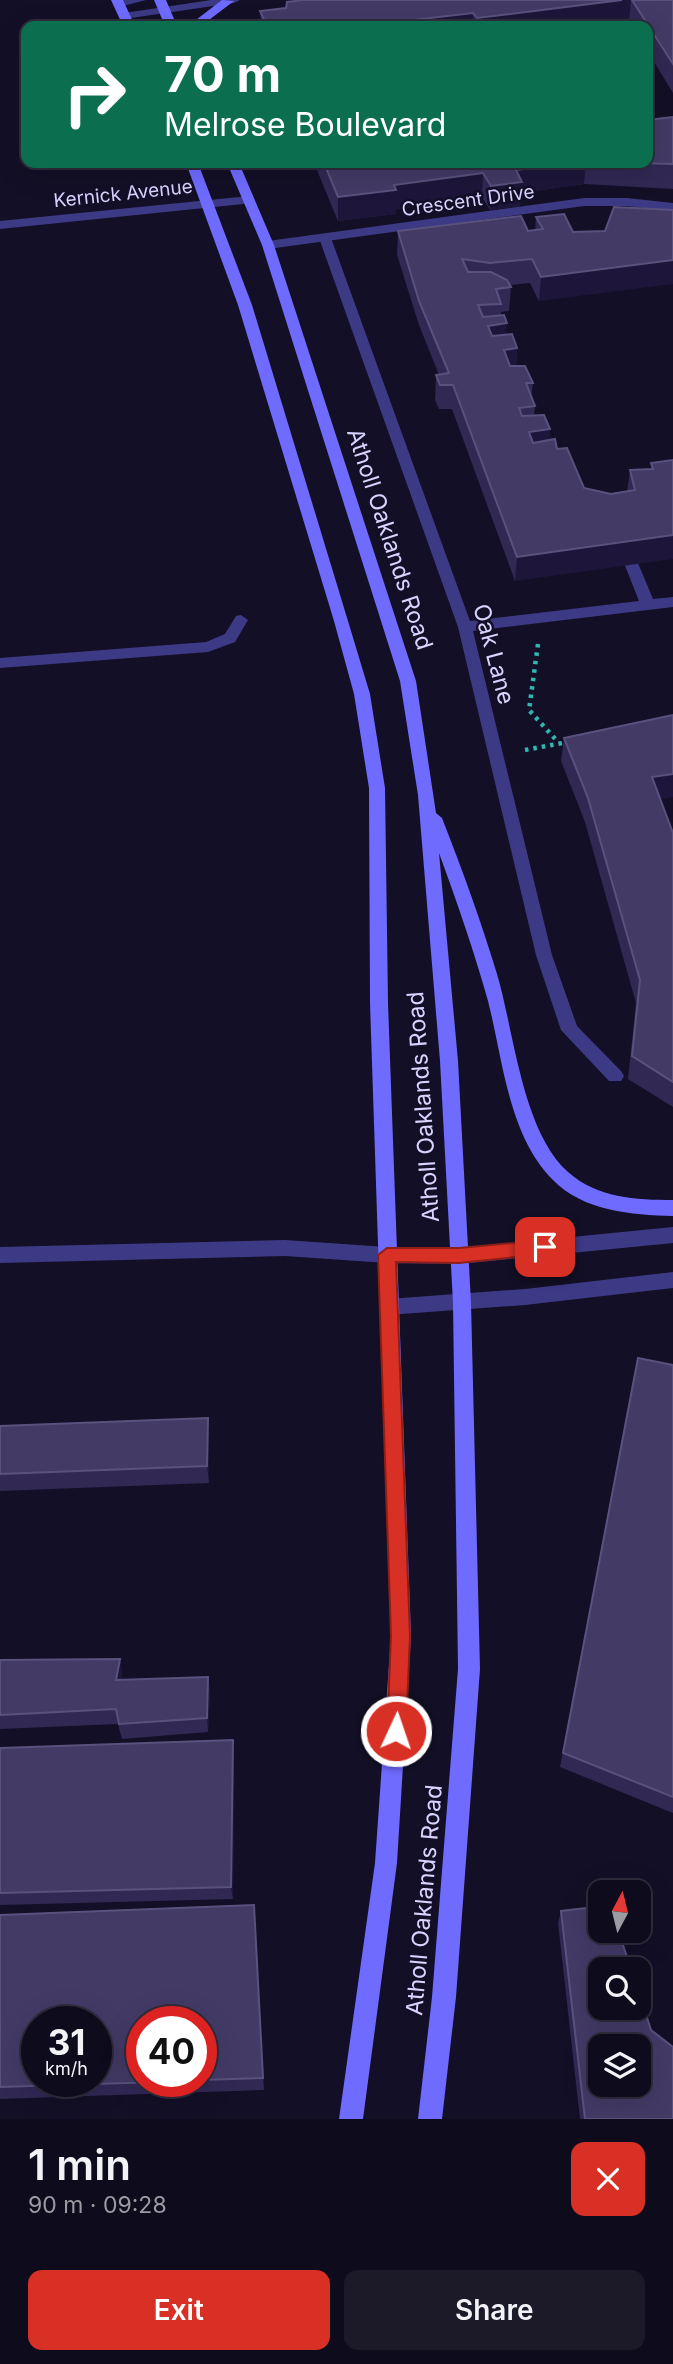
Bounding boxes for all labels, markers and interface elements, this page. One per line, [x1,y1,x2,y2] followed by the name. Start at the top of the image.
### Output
[164,45,281,104] text: 70 m
[49,49,140,140] icon: right
[164,105,446,144] text: Melrose Boulevard
[52,175,194,212] street label: Kernick Avenue
[400,180,536,221] street label: Crescent Drive
[341,425,439,653] street label: Atholl Oaklands Road
[467,601,521,707] street label: Oak Lane
[401,991,445,1223] street label: Atholl Oaklands Road
[515,1217,575,1277] pin
[526,1228,564,1266] icon: arrive
[359,1694,433,1768] position arrow
[400,1784,448,2016] street label: Atholl Oaklands Road
[588,1880,651,1942] north arrow
[588,1880,651,2097] map controls
[588,1957,651,2020] button: search
[126,2006,217,2097] speed limit sign: 40
[48,2021,85,2063] text: 31
[588,2034,651,2097] button: layers
[45,2058,88,2079] text: km/h
[28,2139,131,2190] text: 1 min
[571,2142,645,2216] button: close
[28,2191,167,2219] text: 90 m · 09:28
[28,2270,330,2350] button: Exit
[344,2270,645,2350] button: Share

